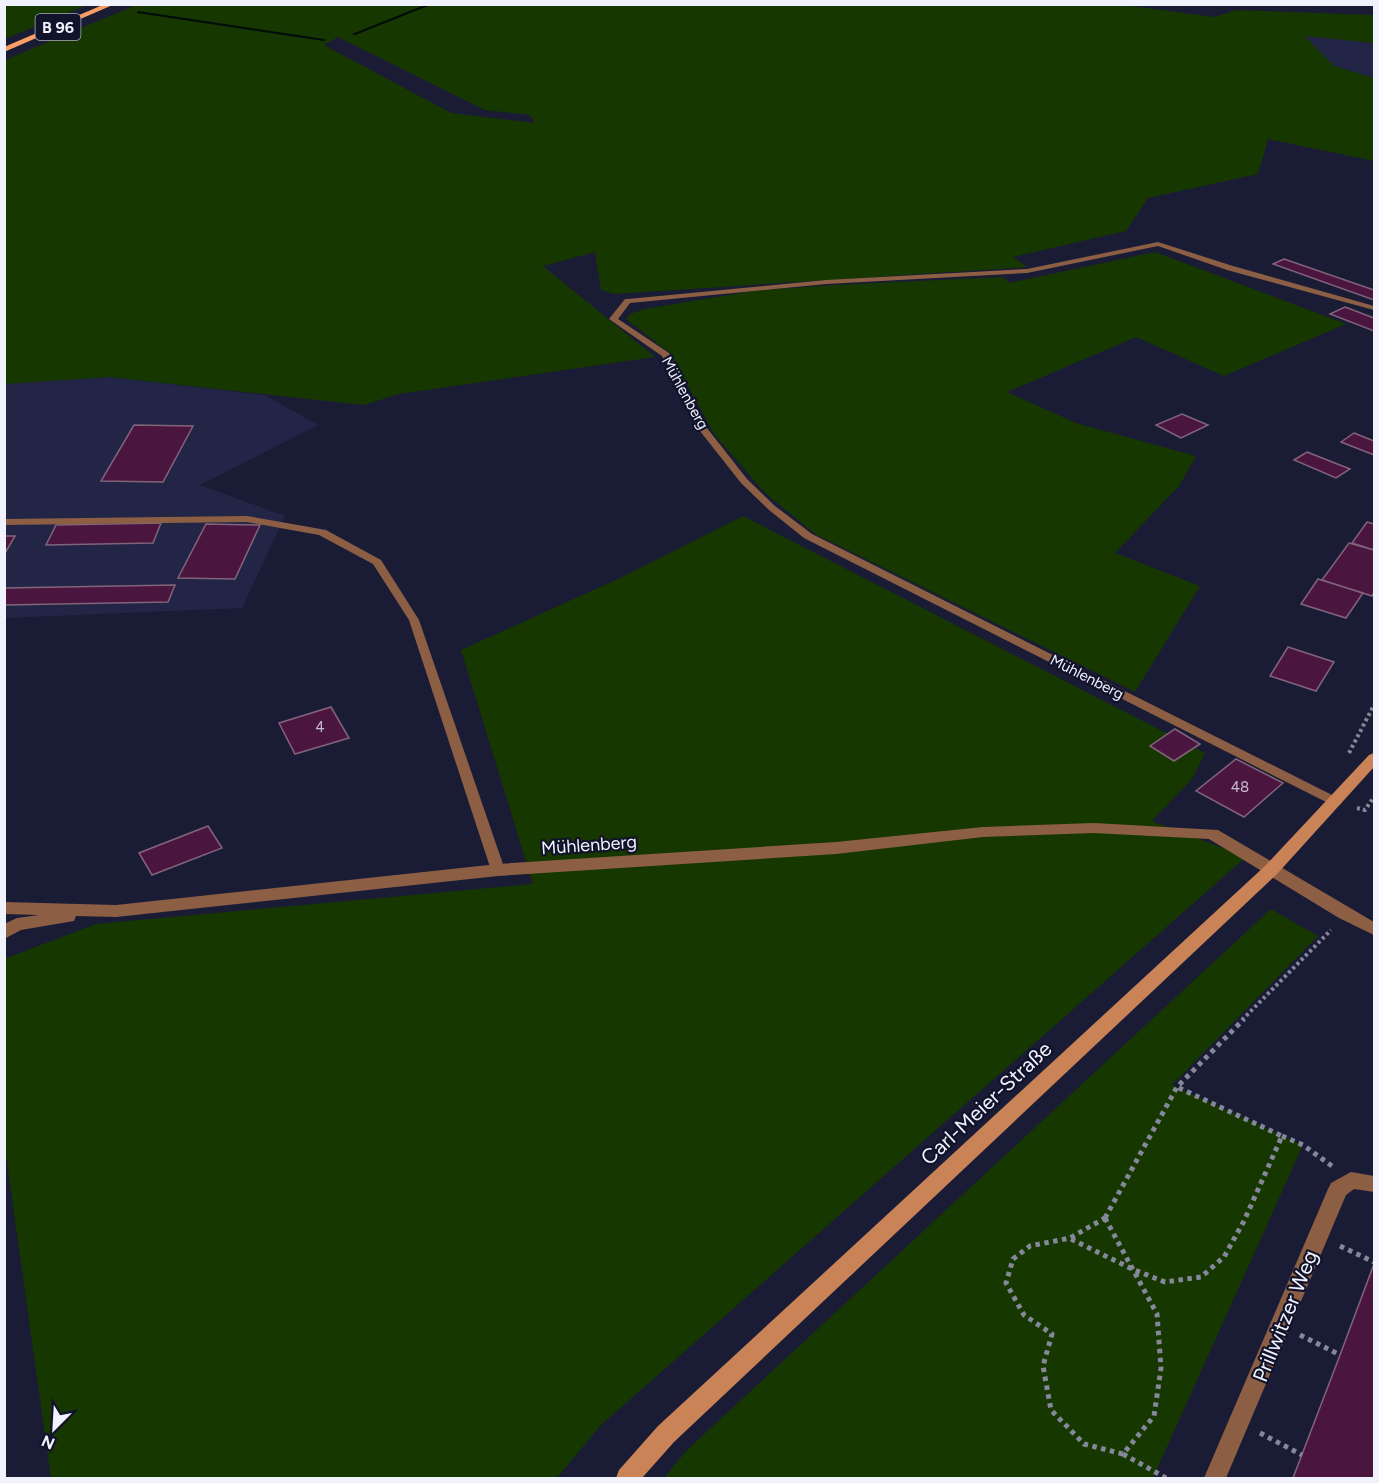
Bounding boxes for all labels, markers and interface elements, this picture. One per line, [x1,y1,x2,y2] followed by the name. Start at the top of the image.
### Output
[36,14,80,40] road number: B 96
[658,354,712,432] street label: Mühlenberg
[1047,651,1127,703] street label: Mühlenberg
[315,718,325,736] house number: 4
[1231,778,1249,796] house number: 48
[540,831,638,859] street label: Mühlenberg
[915,1036,1057,1170] street label: Carl-Meier-Straße
[1247,1247,1323,1385] street label: Prillwitzer Weg
[24,1399,84,1459] north arrow
[39,1431,58,1453] text: N

